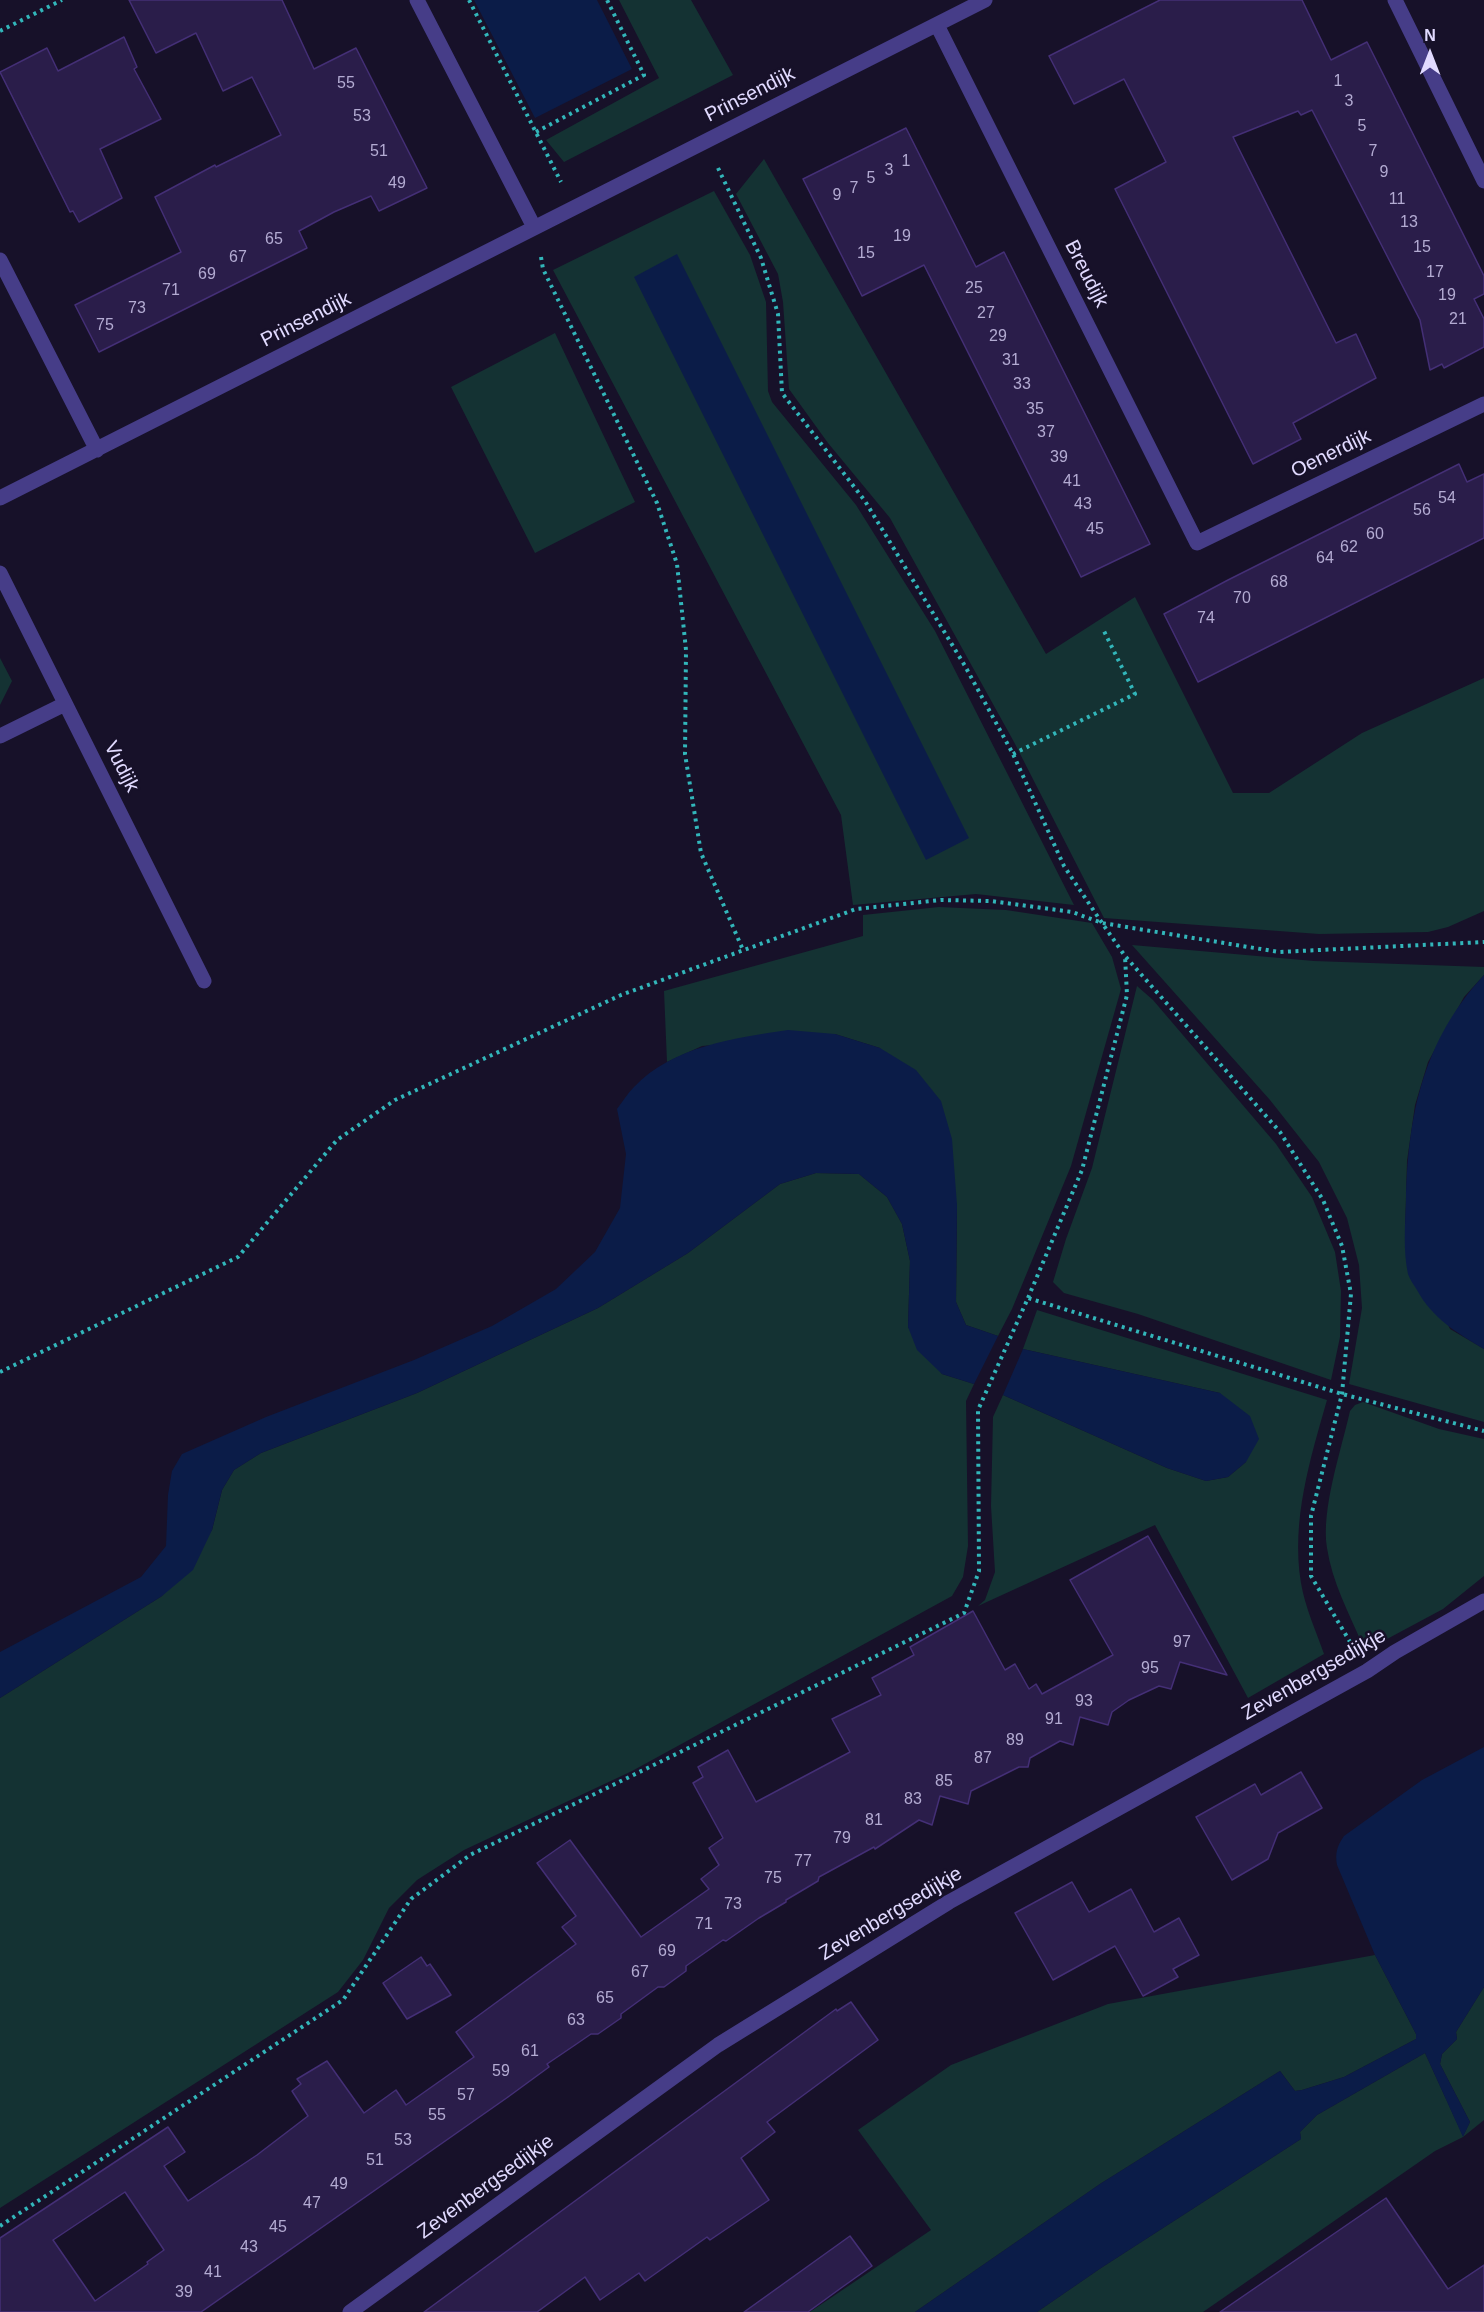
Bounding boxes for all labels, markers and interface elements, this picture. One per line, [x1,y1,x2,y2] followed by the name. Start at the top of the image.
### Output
[1400,24,1460,84] north arrow
[1424,27,1436,44] text: N
[701,62,799,128] street label: Prinsendijk
[1334,72,1342,92] house number: 1
[337,74,355,94] house number: 55
[1345,92,1353,112] house number: 3
[353,107,371,127] house number: 53
[1358,117,1366,137] house number: 5
[370,142,388,162] house number: 51
[1369,142,1377,162] house number: 7
[902,152,910,172] house number: 1
[885,161,893,181] house number: 3
[1380,163,1388,183] house number: 9
[867,169,875,189] house number: 5
[388,174,406,194] house number: 49
[850,179,858,199] house number: 7
[833,186,841,206] house number: 9
[1389,190,1405,210] house number: 11
[1400,213,1418,233] house number: 13
[893,227,911,247] house number: 19
[265,230,283,250] house number: 65
[1059,236,1113,312] street label: Breudijk
[1413,238,1431,258] house number: 15
[857,244,875,264] house number: 15
[229,248,247,268] house number: 67
[1426,263,1444,283] house number: 17
[198,265,216,285] house number: 69
[965,279,983,299] house number: 25
[162,281,180,301] house number: 71
[1438,286,1456,306] house number: 19
[257,287,355,353] street label: Prinsendijk
[128,299,146,319] house number: 73
[977,304,995,324] house number: 27
[1449,310,1467,330] house number: 21
[96,316,114,336] house number: 75
[989,327,1007,347] house number: 29
[1002,351,1020,371] house number: 31
[1013,375,1031,395] house number: 33
[1026,400,1044,420] house number: 35
[1037,423,1055,443] house number: 37
[1287,424,1375,484] street label: Oenerdijk
[1050,448,1068,468] house number: 39
[1063,472,1081,492] house number: 41
[1438,489,1456,509] house number: 54
[1074,495,1092,515] house number: 43
[1413,501,1431,521] house number: 56
[1086,520,1104,540] house number: 45
[1366,525,1384,545] house number: 60
[1340,538,1358,558] house number: 62
[1316,549,1334,569] house number: 64
[1270,573,1288,593] house number: 68
[1233,589,1251,609] house number: 70
[1197,609,1215,629] house number: 74
[98,738,144,796] street label: Vudijk
[1238,1624,1390,1726] street label: Zevenbergsedijkje
[1173,1633,1191,1653] house number: 97
[1141,1659,1159,1679] house number: 95
[1075,1692,1093,1712] house number: 93
[1045,1710,1063,1730] house number: 91
[1006,1731,1024,1751] house number: 89
[974,1749,992,1769] house number: 87
[935,1772,953,1792] house number: 85
[904,1790,922,1810] house number: 83
[865,1811,883,1831] house number: 81
[833,1829,851,1849] house number: 79
[794,1852,812,1872] house number: 77
[815,1862,967,1966] street label: Zevenbergsedijkje
[764,1869,782,1889] house number: 75
[724,1895,742,1915] house number: 73
[695,1915,713,1935] house number: 71
[658,1942,676,1962] house number: 69
[631,1963,649,1983] house number: 67
[596,1989,614,2009] house number: 65
[567,2011,585,2031] house number: 63
[521,2042,539,2062] house number: 61
[492,2062,510,2082] house number: 59
[457,2086,475,2106] house number: 57
[428,2106,446,2126] house number: 55
[413,2130,559,2244] street label: Zevenbergsedijkje
[394,2131,412,2151] house number: 53
[366,2151,384,2171] house number: 51
[330,2175,348,2195] house number: 49
[303,2194,321,2214] house number: 47
[269,2218,287,2238] house number: 45
[240,2238,258,2258] house number: 43
[204,2263,222,2283] house number: 41
[175,2283,193,2303] house number: 39

